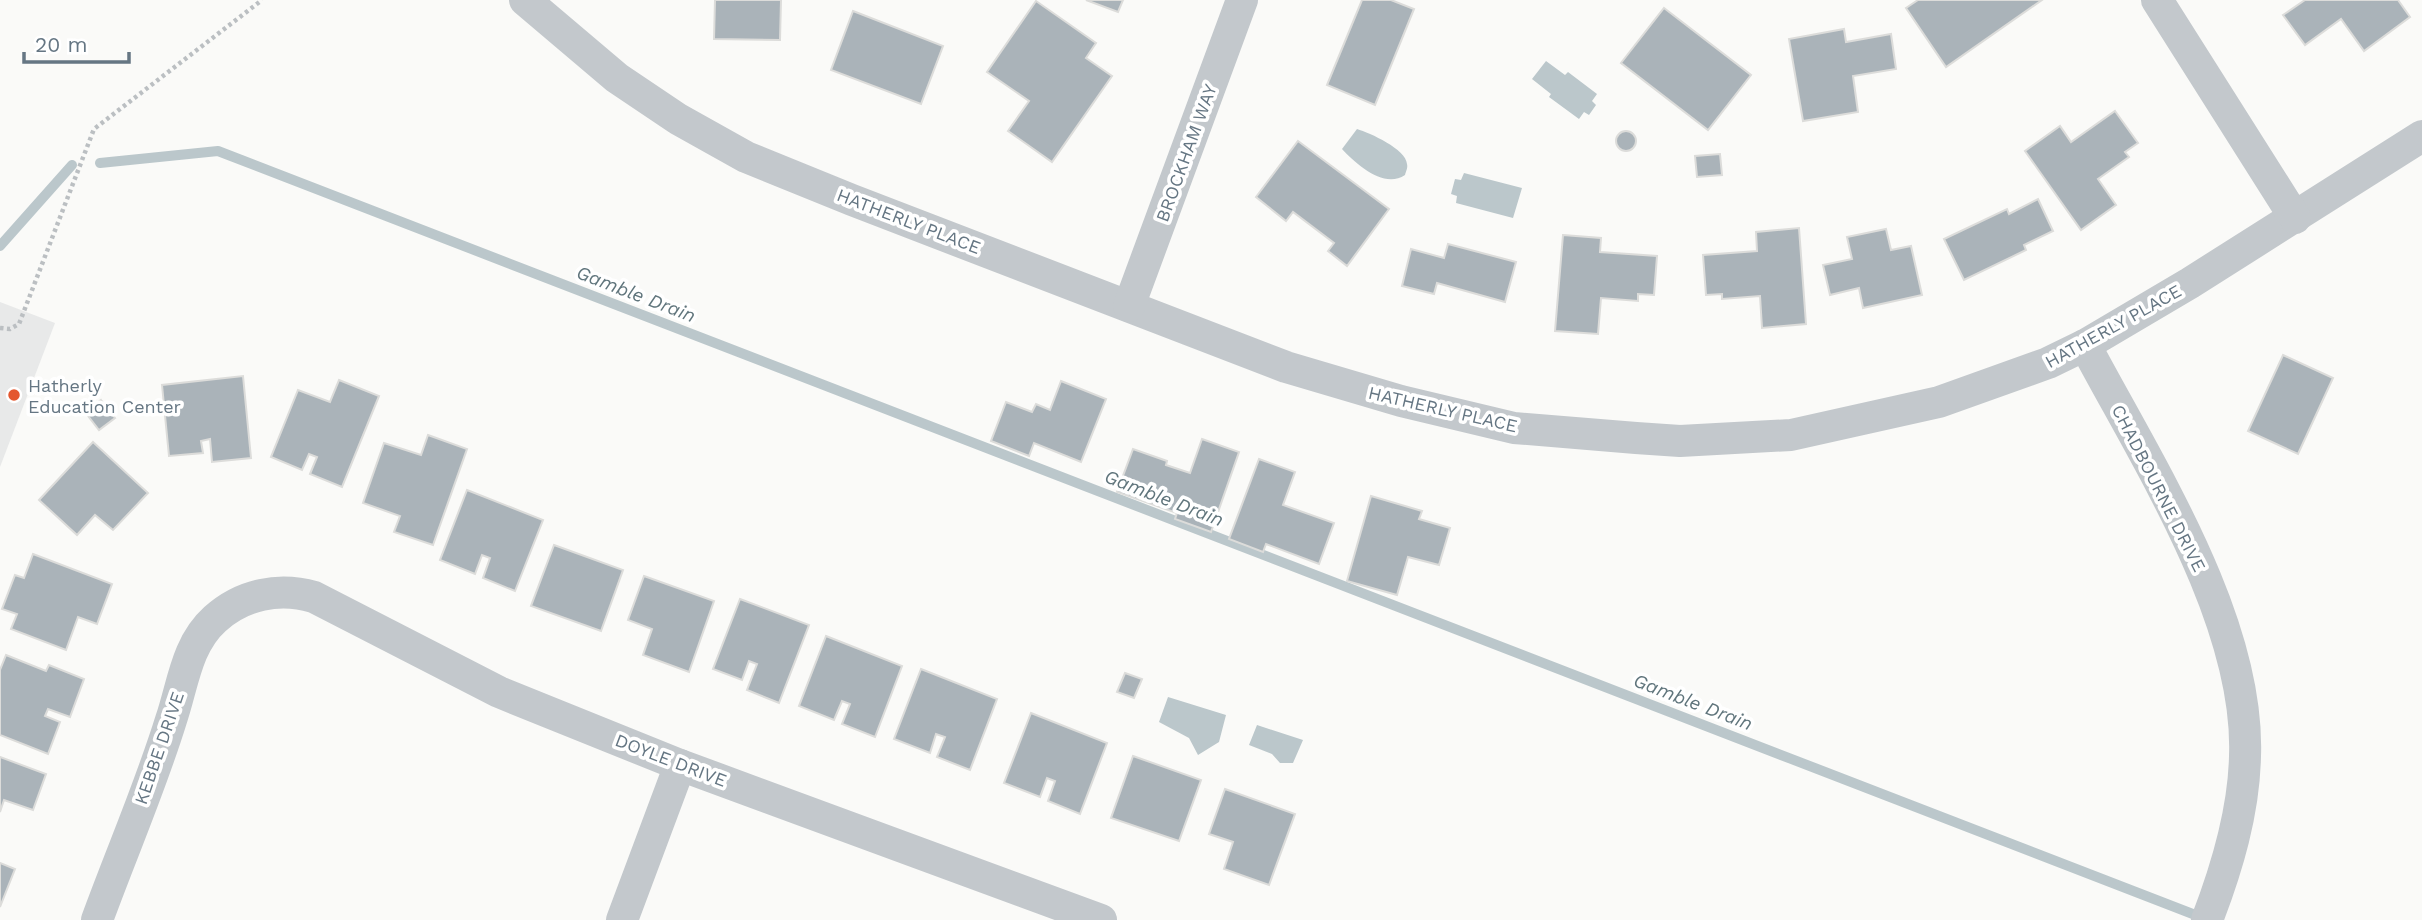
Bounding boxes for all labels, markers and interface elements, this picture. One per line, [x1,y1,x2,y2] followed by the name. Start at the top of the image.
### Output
[24,21,130,65] scale bar
[35,32,87,57] text: 20 m
[1151,81,1221,225] street label: BROCKHAM WAY
[834,184,984,258] street label: HATHERLY PLACE
[573,261,699,327] water label: Gamble Drain
[2041,280,2185,372] street label: HATHERLY PLACE
[28,375,181,417] place label: Hatherly Education Center
[1366,382,1520,436] street label: HATHERLY PLACE
[6,387,22,403] marker: Hatherly Education Center
[2108,401,2210,575] street label: CHADBOURNE DRIVE
[1101,465,1227,531] water label: Gamble Drain
[1630,669,1756,735] water label: Gamble Drain
[130,689,188,807] street label: KEBBE DRIVE
[612,729,730,791] street label: DOYLE DRIVE

